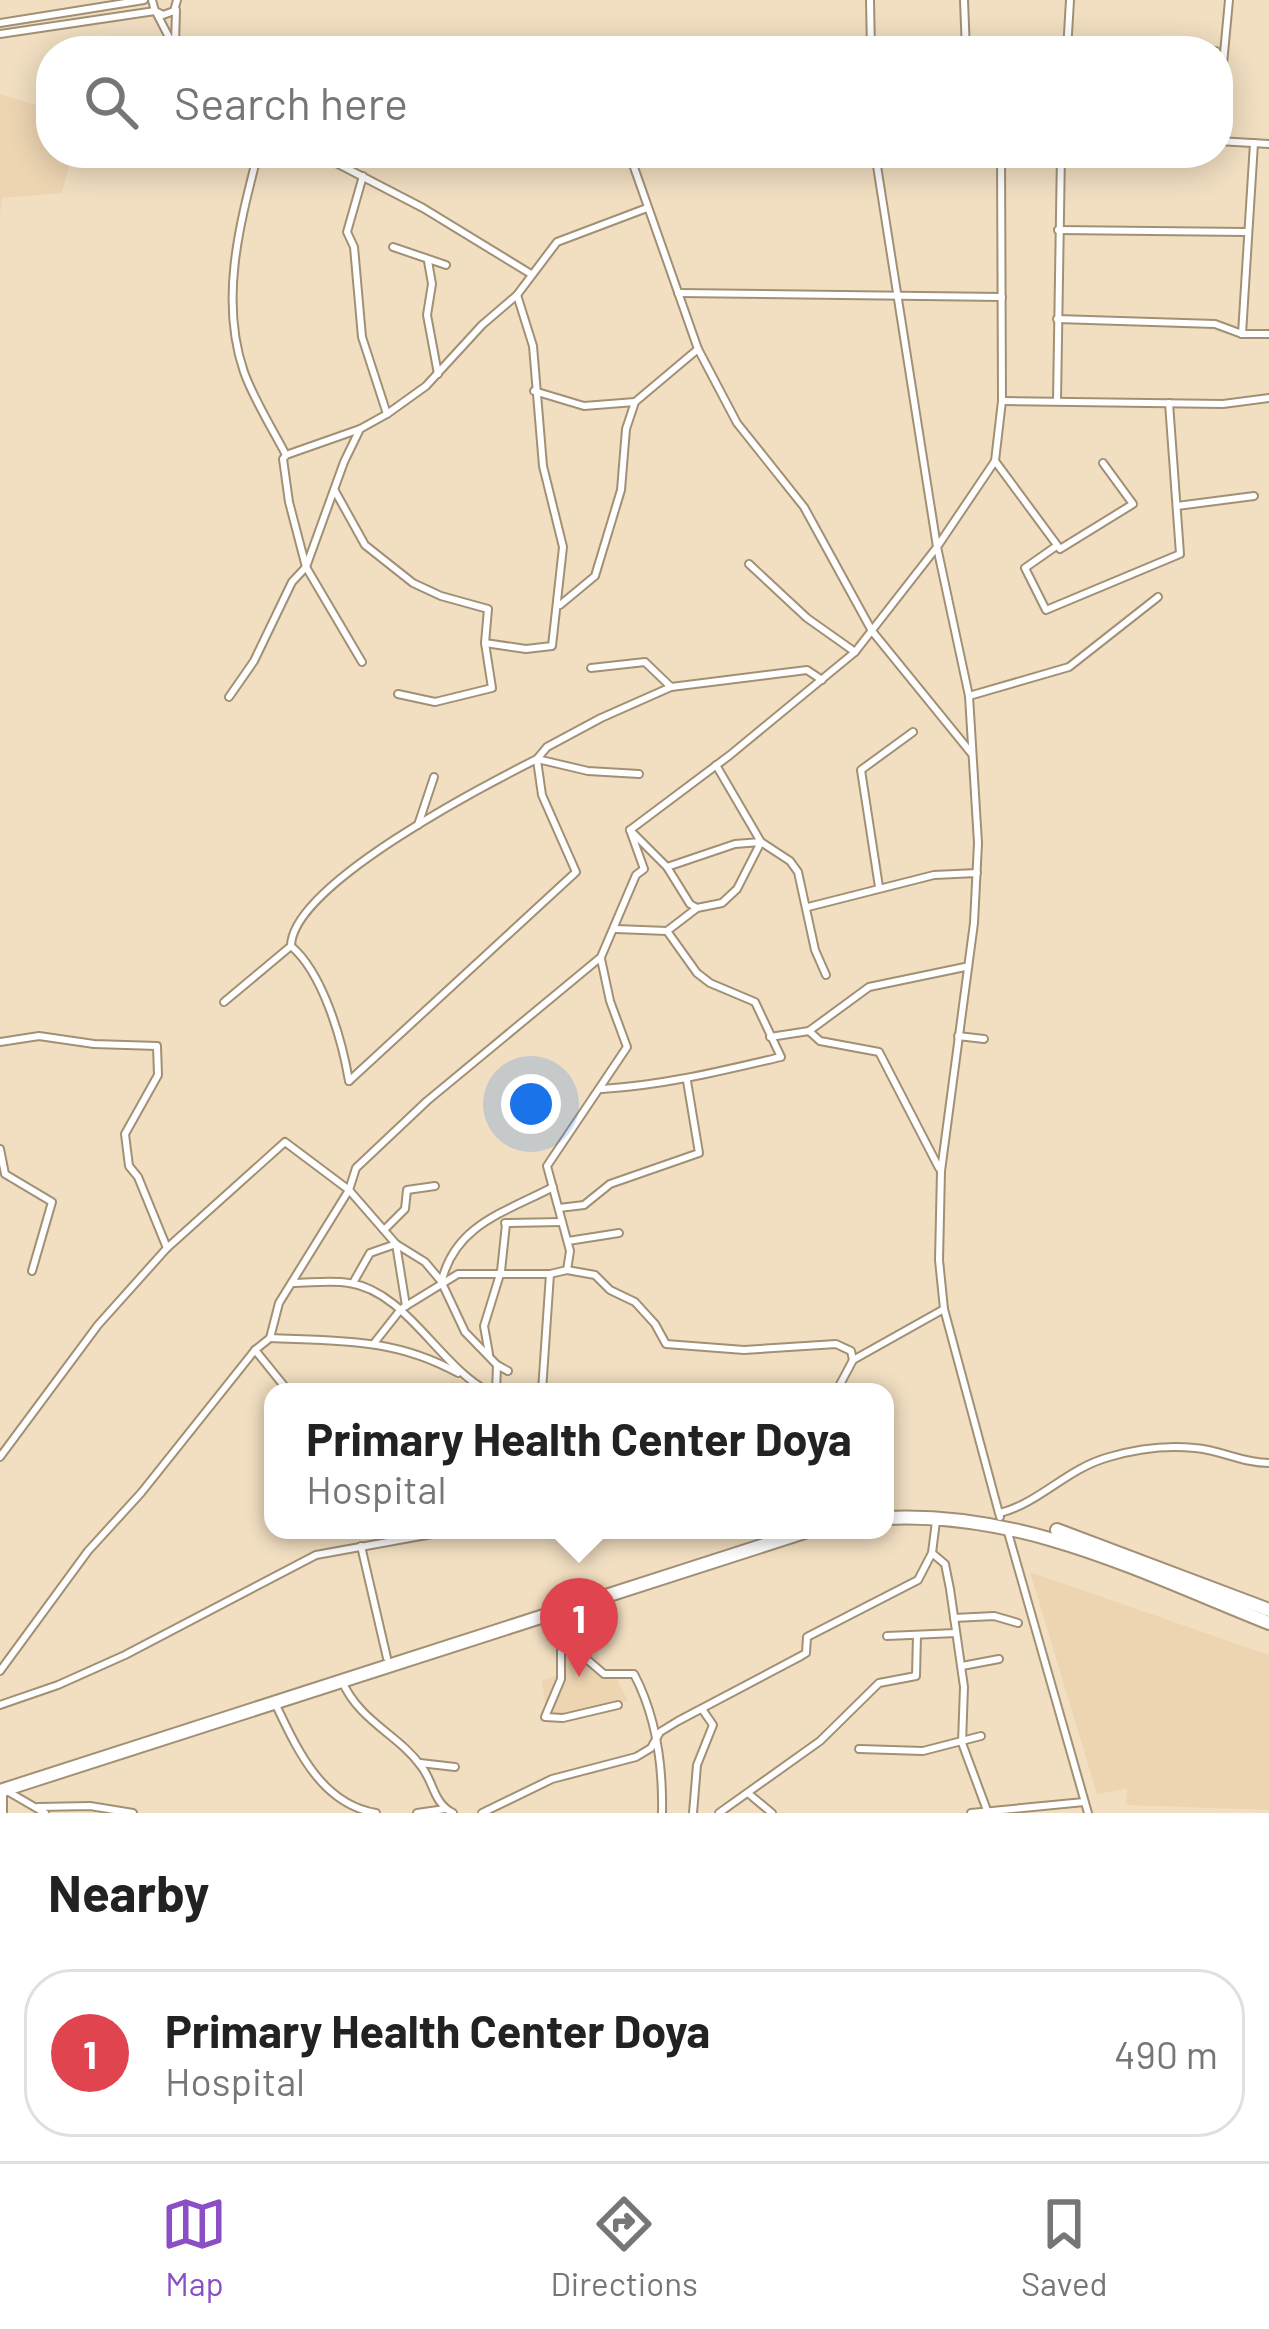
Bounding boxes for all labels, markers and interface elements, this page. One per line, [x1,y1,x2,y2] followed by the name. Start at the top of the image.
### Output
[36,36,1233,168] search box
[78,69,144,135] icon: search
[174,75,408,129] text: Search here
[501,1074,561,1134] your location
[264,1383,894,1539] popup
[306,1411,852,1465] text: Primary Health Center Doya
[306,1465,446,1512] text: Hospital
[540,1578,618,1677] pin: 1
[48,1861,209,1922] text: Nearby
[165,2003,710,2057] text: Primary Health Center Doya
[83,2030,97,2077] text: 1
[1114,2030,1218,2077] text: 490 m
[165,2057,305,2104] text: Hospital
[161,2191,227,2303] tab: Map
[550,2191,698,2303] tab: Directions
[1021,2191,1108,2303] tab: Saved

